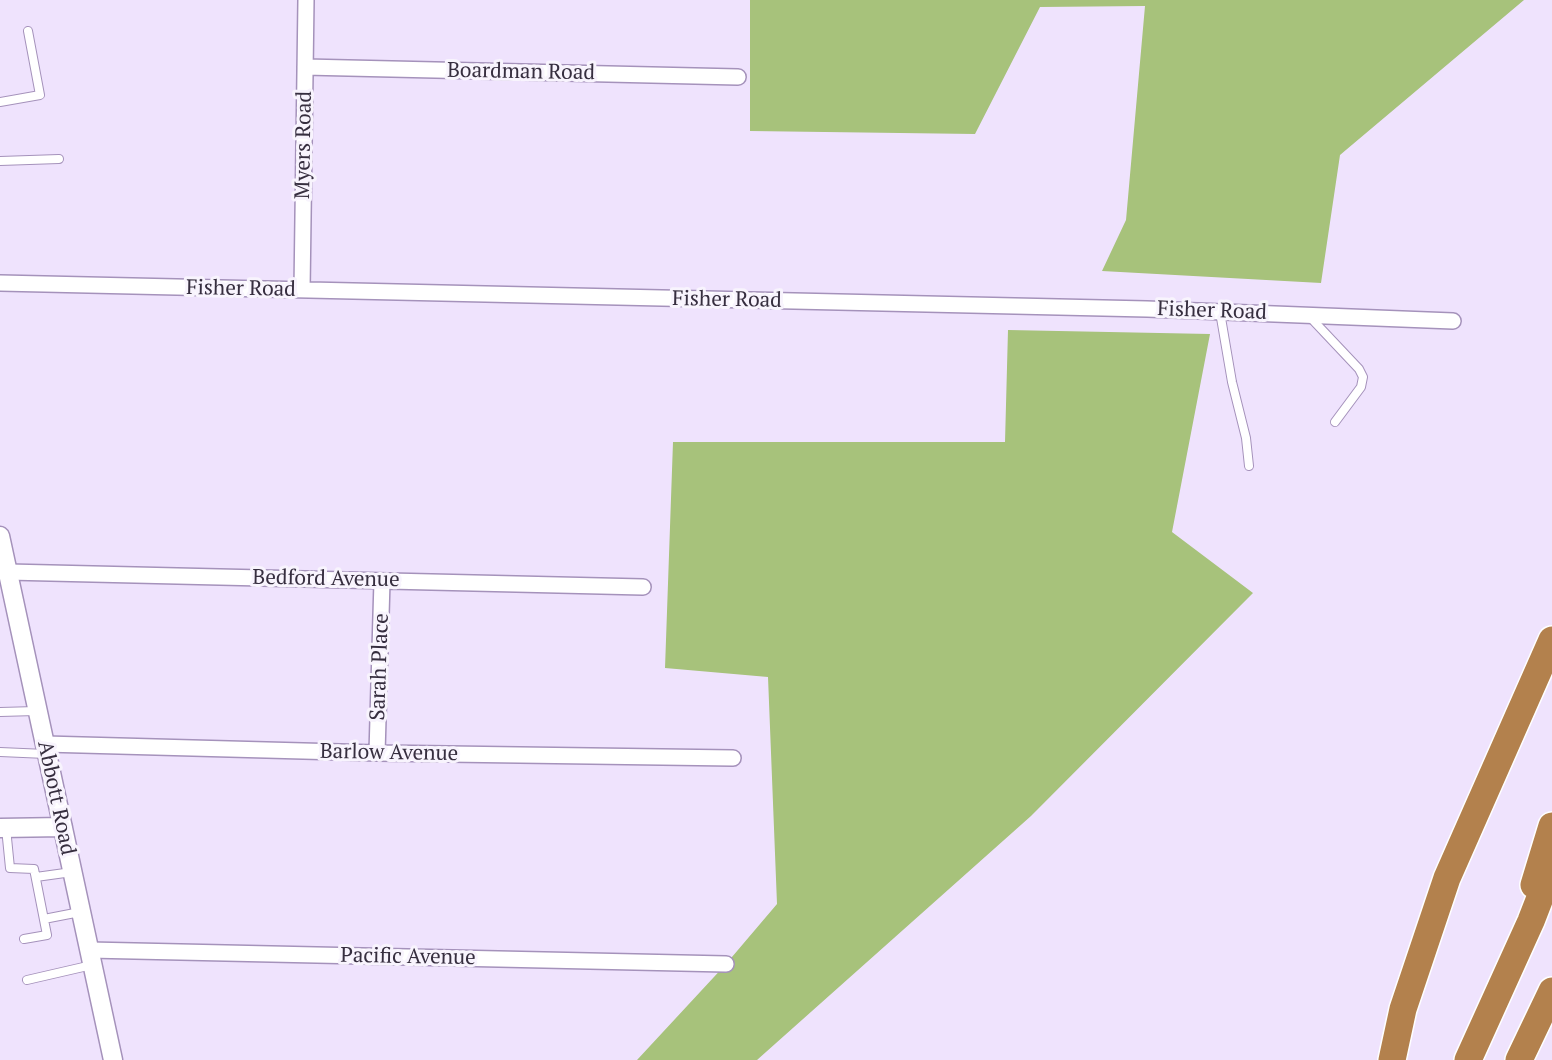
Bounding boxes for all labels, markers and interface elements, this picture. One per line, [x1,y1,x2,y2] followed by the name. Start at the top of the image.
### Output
[447,58,595,86] street label: Boardman Road
[290,91,318,199] street label: Myers Road
[186,275,296,303] street label: Fisher Road
[672,286,782,314] street label: Fisher Road
[1157,296,1267,326] street label: Fisher Road
[252,565,400,593] street label: Bedford Avenue
[366,613,394,721] street label: Sarah Place
[32,739,80,857] street label: Abbott Road
[320,739,458,767] street label: Barlow Avenue
[340,943,476,971] street label: Pacific Avenue

